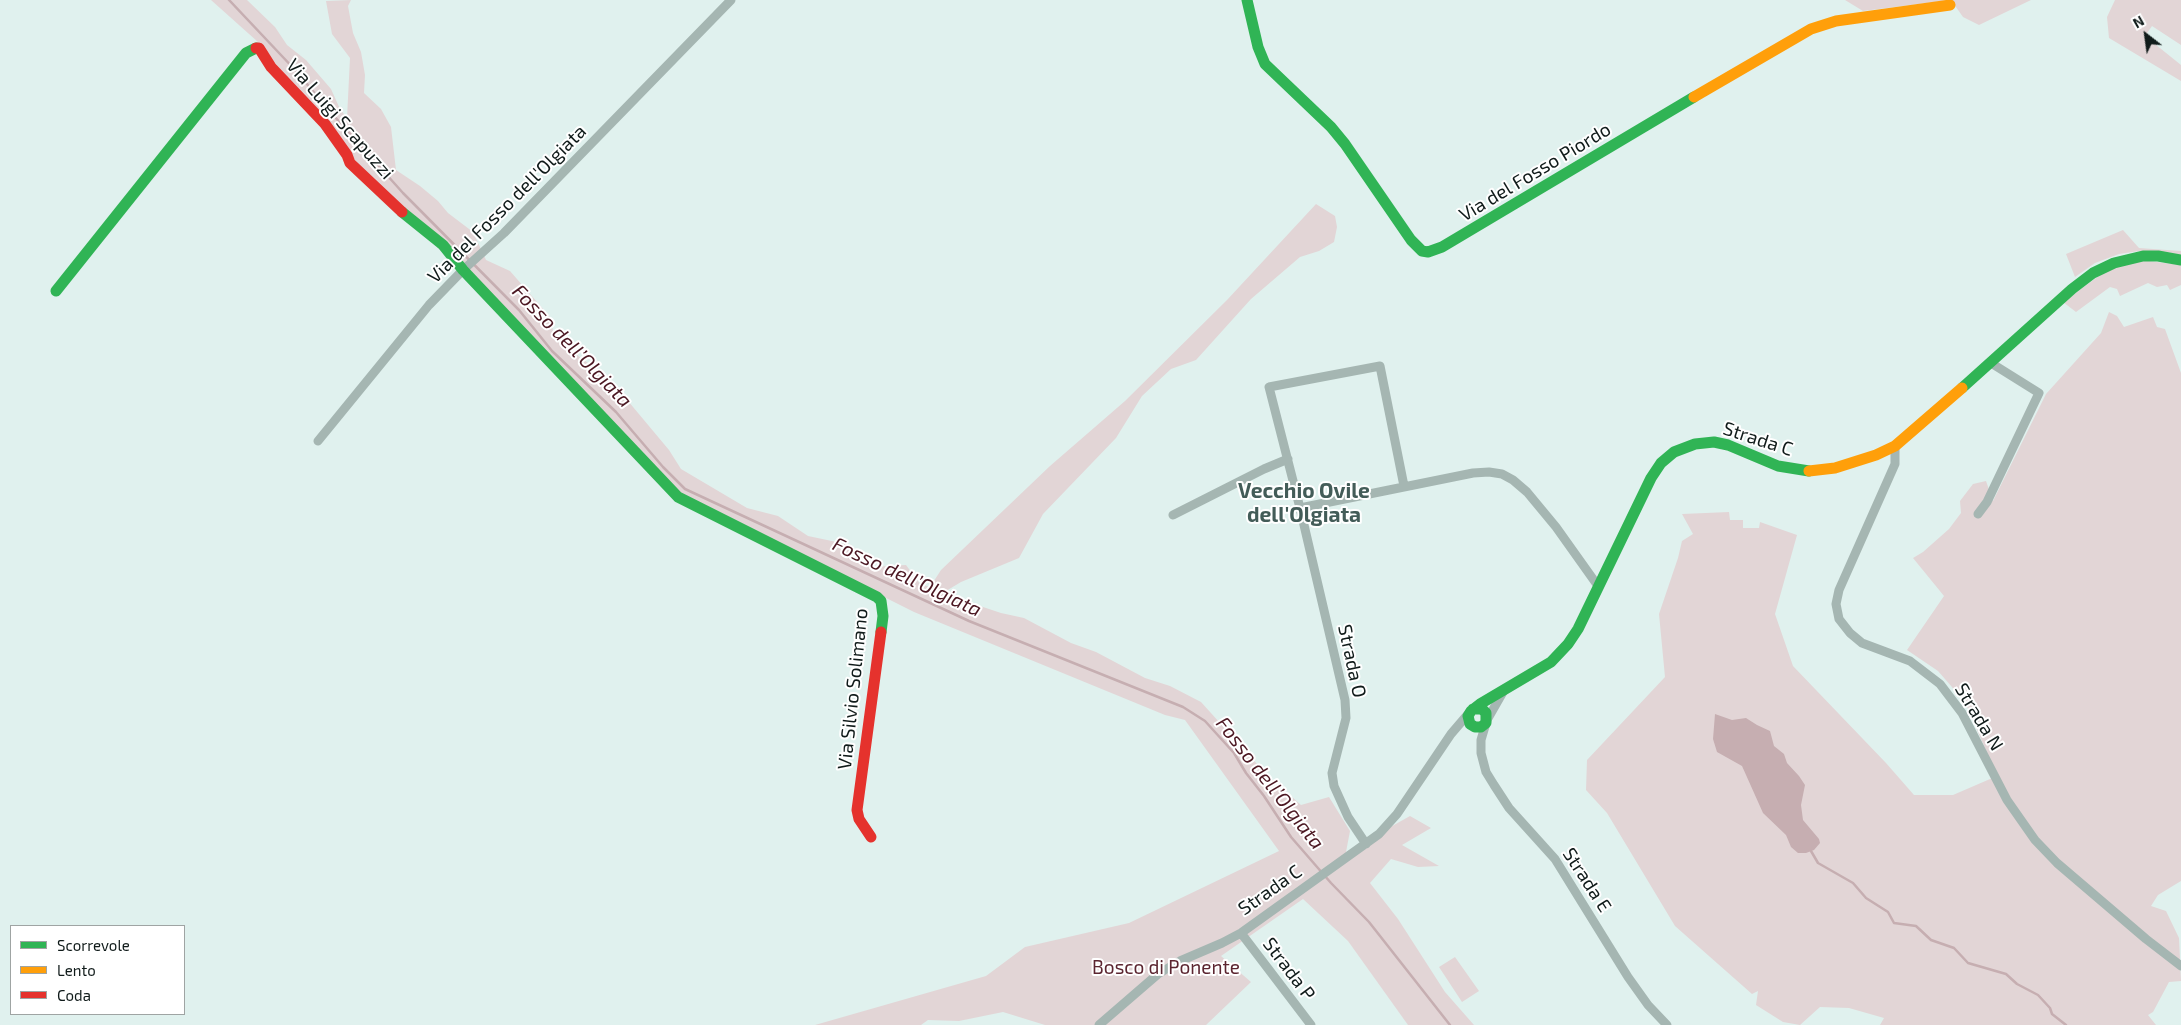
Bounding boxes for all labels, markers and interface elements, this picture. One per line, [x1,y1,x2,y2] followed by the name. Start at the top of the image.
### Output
[2121,10,2171,60] north arrow
[2130,12,2147,31] text: N
[281,54,399,184] street label: Via Luigi Scapuzzi
[1455,118,1615,226] street label: Via del Fosso Piordo
[423,120,591,288] street label: Via del Fosso dell'Olgiata
[507,280,637,412] water label: Fosso dell’Olgiata
[1720,417,1796,461] street label: Strada C
[1238,478,1370,528] district label: Vecchio Ovile dell'Olgiata
[829,532,985,622] water label: Fosso dell’Olgiata
[833,607,873,771] street label: Via Silvio Solimano
[1333,622,1371,700] street label: Strada O
[1950,679,2008,755] street label: Strada N
[1211,712,1329,854] water label: Fosso dell’Olgiata
[1558,844,1616,916] street label: Strada E
[1234,860,1306,920] street label: Strada C
[10,925,185,1015] legend
[1258,933,1320,1005] street label: Strada P
[57,936,130,954] text: Scorrevole
[1092,957,1240,979] park label: Bosco di Ponente
[57,961,96,979] text: Lento
[57,986,91,1004] text: Coda

